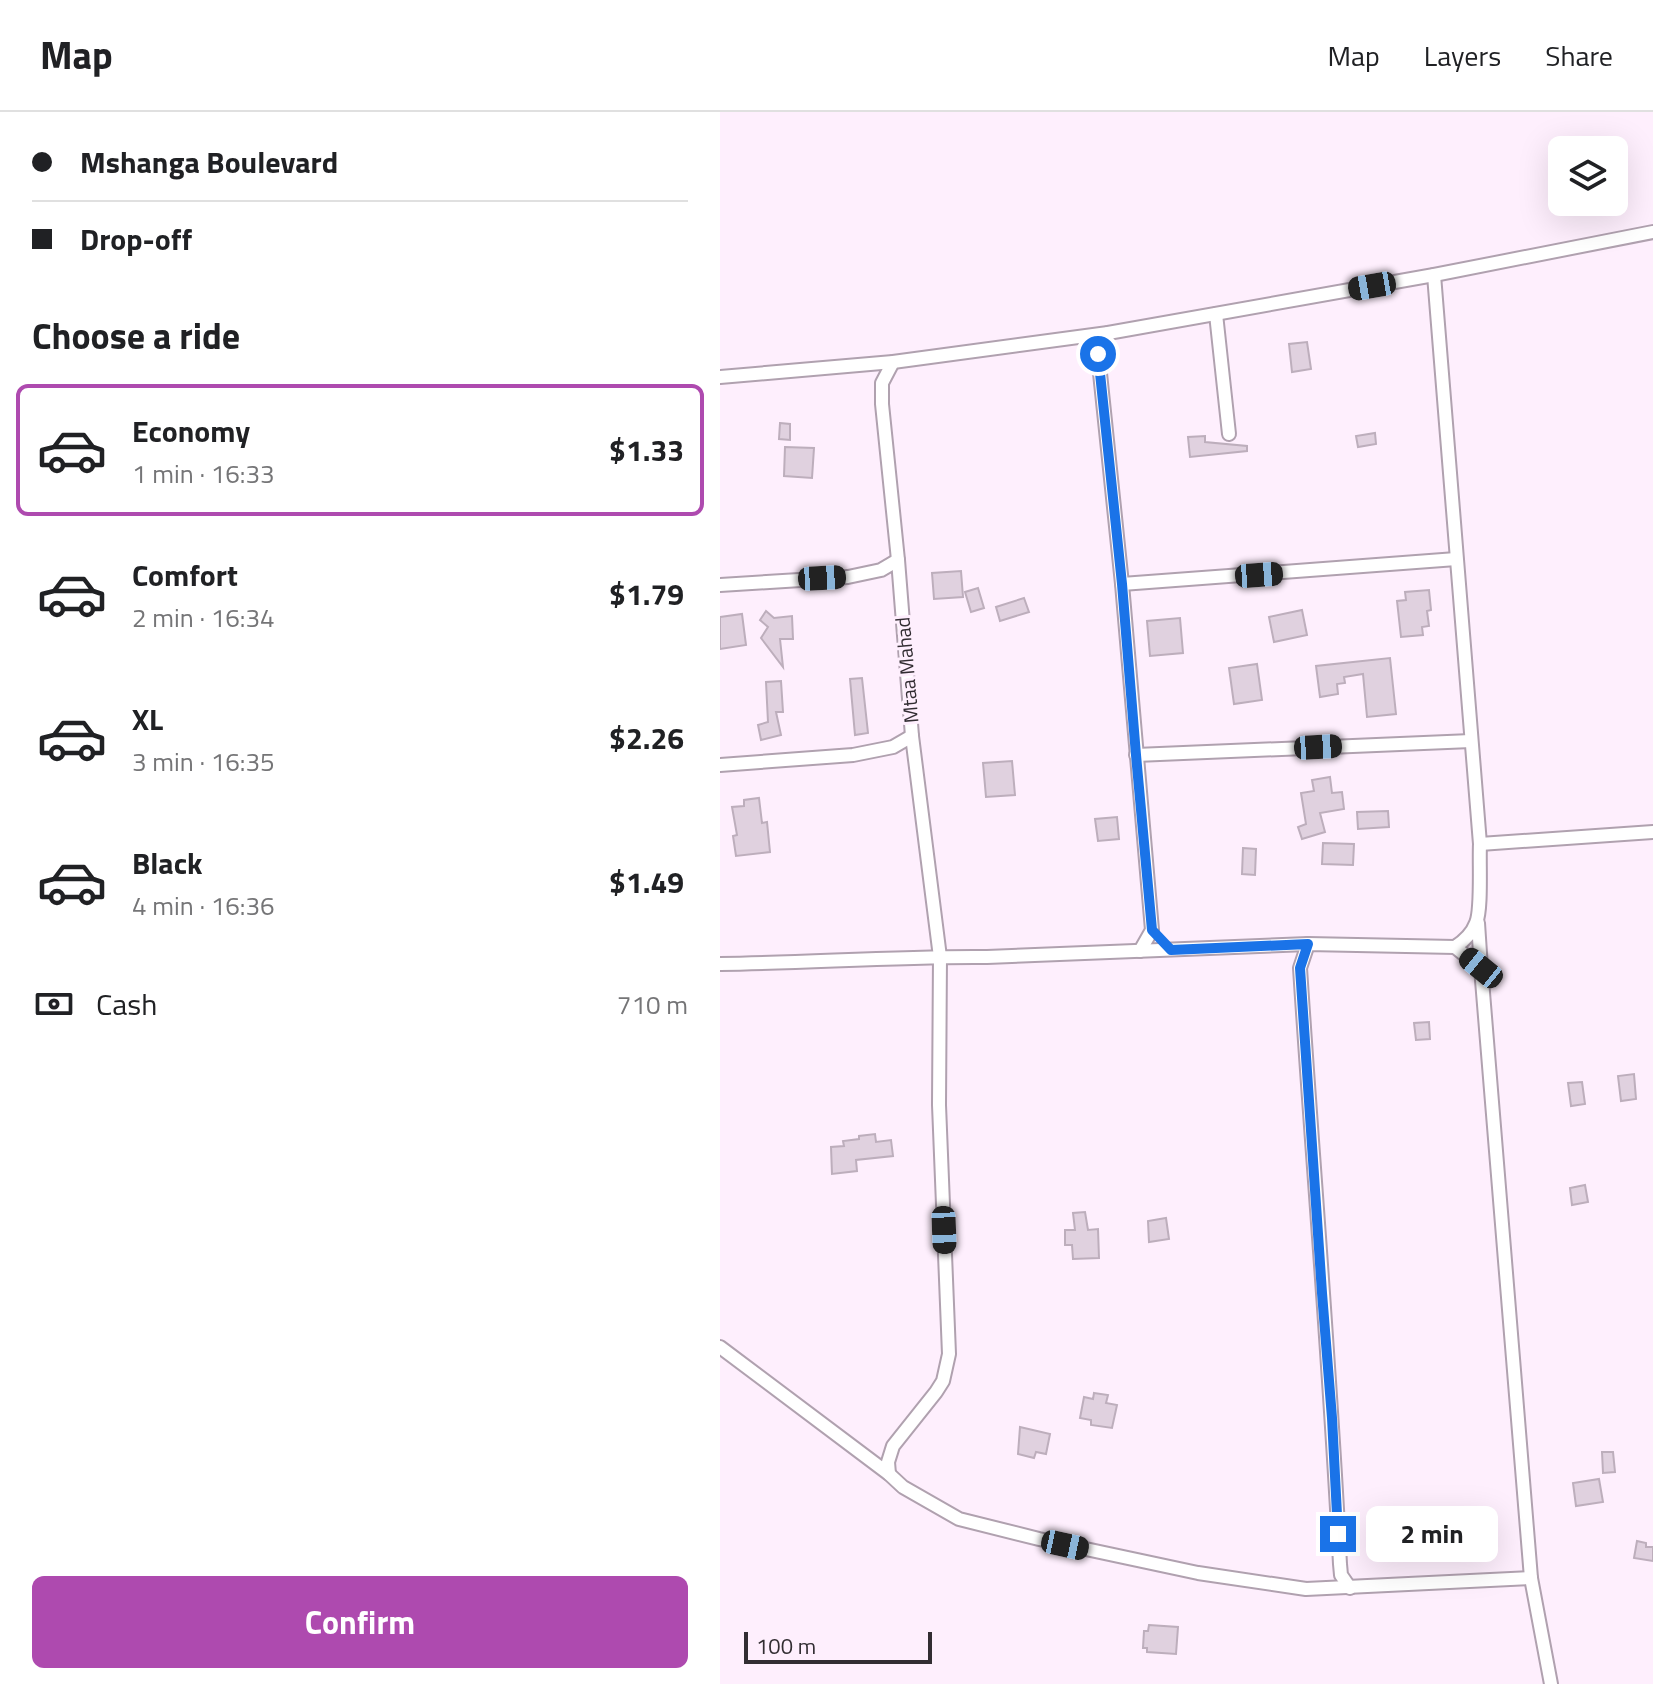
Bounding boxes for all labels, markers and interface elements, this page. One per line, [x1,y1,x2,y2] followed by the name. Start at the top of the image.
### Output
[40,26,113,84] text: Map
[1327,34,1380,77] text: Map
[1424,34,1501,77] text: Layers
[1545,34,1613,77] text: Share
[1548,136,1628,216] map controls
[1548,136,1628,216] button: layers
[80,139,338,185] text: Mshanga Boulevard
[80,216,192,262] text: Drop-off
[1346,270,1398,302] car
[32,308,240,363] text: Choose a ride
[1080,336,1116,372] route start
[132,408,250,454] text: Economy
[36,414,108,486] icon: car
[609,427,684,473] text: $1.33
[132,454,275,493] text: 1 min · 16:33
[132,552,238,598] text: Comfort
[36,558,108,630] icon: car
[1234,561,1284,589] car
[797,565,847,591] car
[609,571,684,617] text: $1.79
[132,598,275,637] text: 2 min · 16:34
[886,616,927,724] street label: Mtaa Mahad
[132,696,163,742] text: XL
[36,702,108,774] icon: car
[609,715,684,761] text: $2.26
[1293,734,1343,760] car
[132,742,275,781] text: 3 min · 16:35
[132,840,203,886] text: Black
[36,846,108,918] icon: car
[609,859,684,905] text: $1.49
[132,886,275,925] text: 4 min · 16:36
[1455,944,1507,992] car
[96,981,157,1027] text: Cash
[32,982,76,1026] icon: cash
[617,985,688,1024] text: 710 m
[931,1206,957,1254] car
[1366,1506,1498,1562] callout: 2 min
[1400,1514,1464,1553] text: 2 min
[1320,1516,1356,1552] route end
[1039,1528,1091,1562] car
[32,1576,688,1668] button: Confirm
[744,1628,932,1664] scale bar
[756,1629,816,1663] text: 100 m

